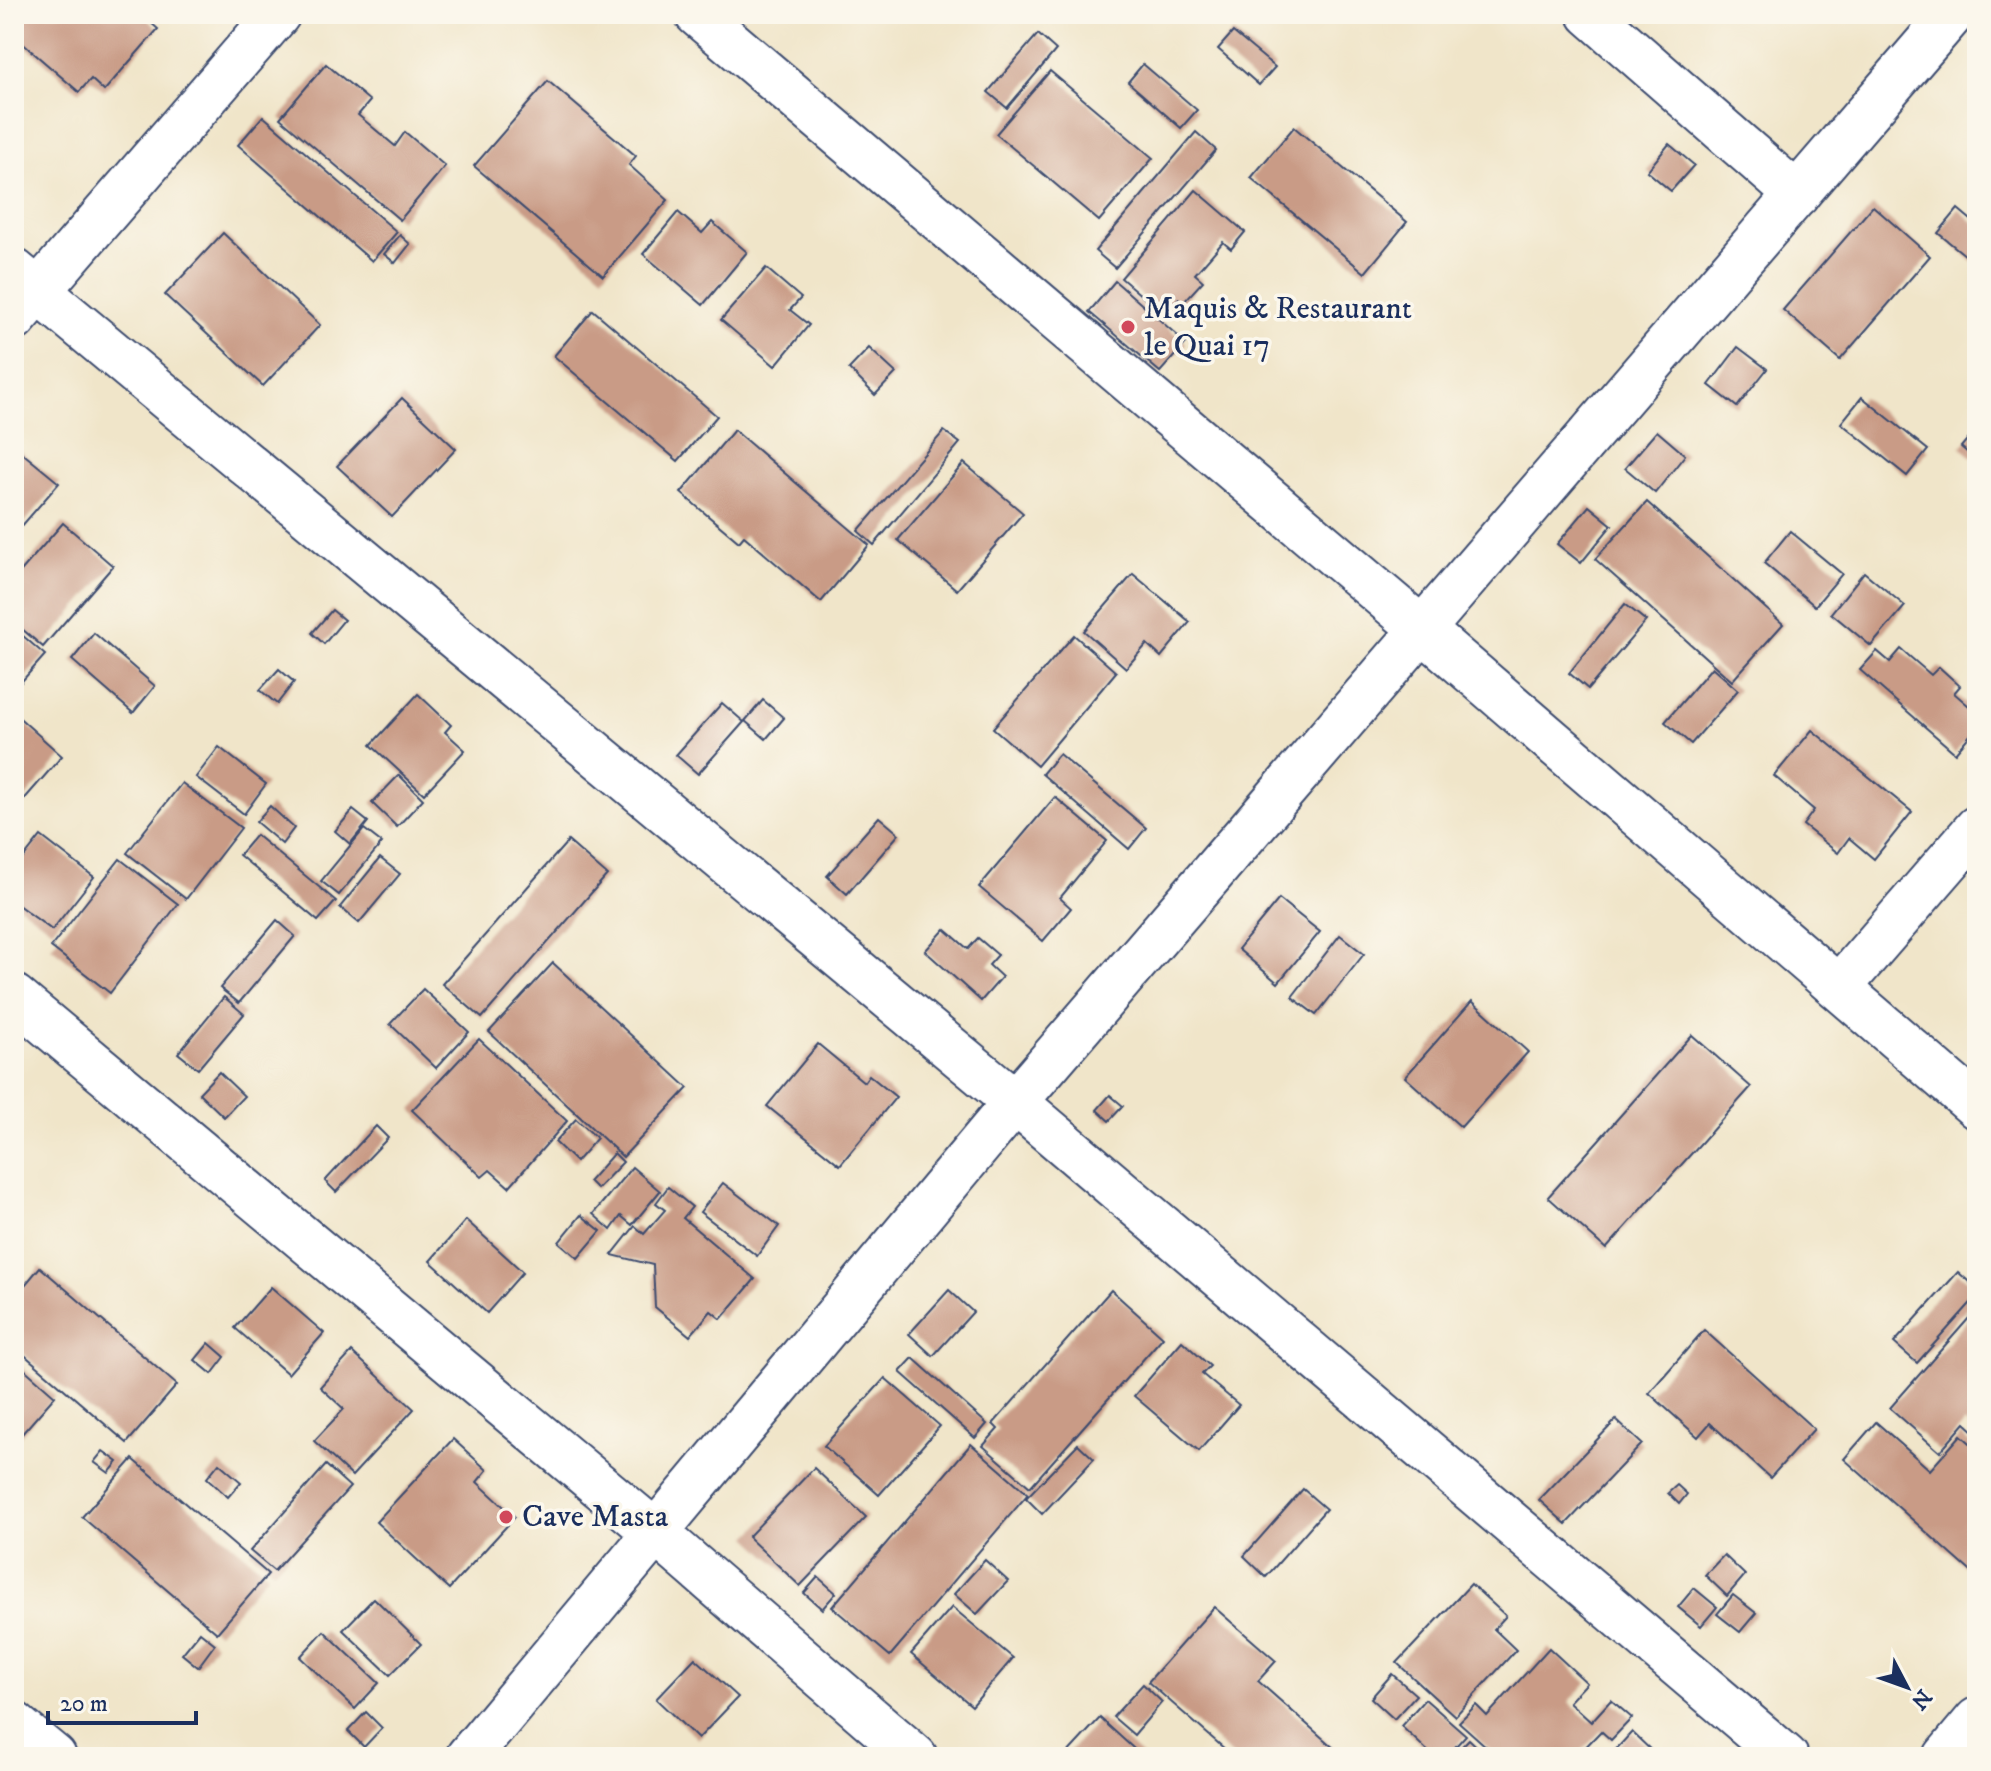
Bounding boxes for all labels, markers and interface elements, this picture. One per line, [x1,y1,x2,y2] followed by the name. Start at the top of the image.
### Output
[1144,289,1412,366] place label: Maquis & Restaurant le Quai 17
[1119,318,1137,336] marker: Maquis & Restaurant le Quai 17
[522,1497,669,1537] place label: Cave Masta
[497,1508,515,1526] marker: Cave Masta
[1867,1647,1947,1727] north arrow
[48,1675,196,1725] scale bar
[1905,1683,1937,1715] text: N
[60,1689,108,1719] text: 20 m

